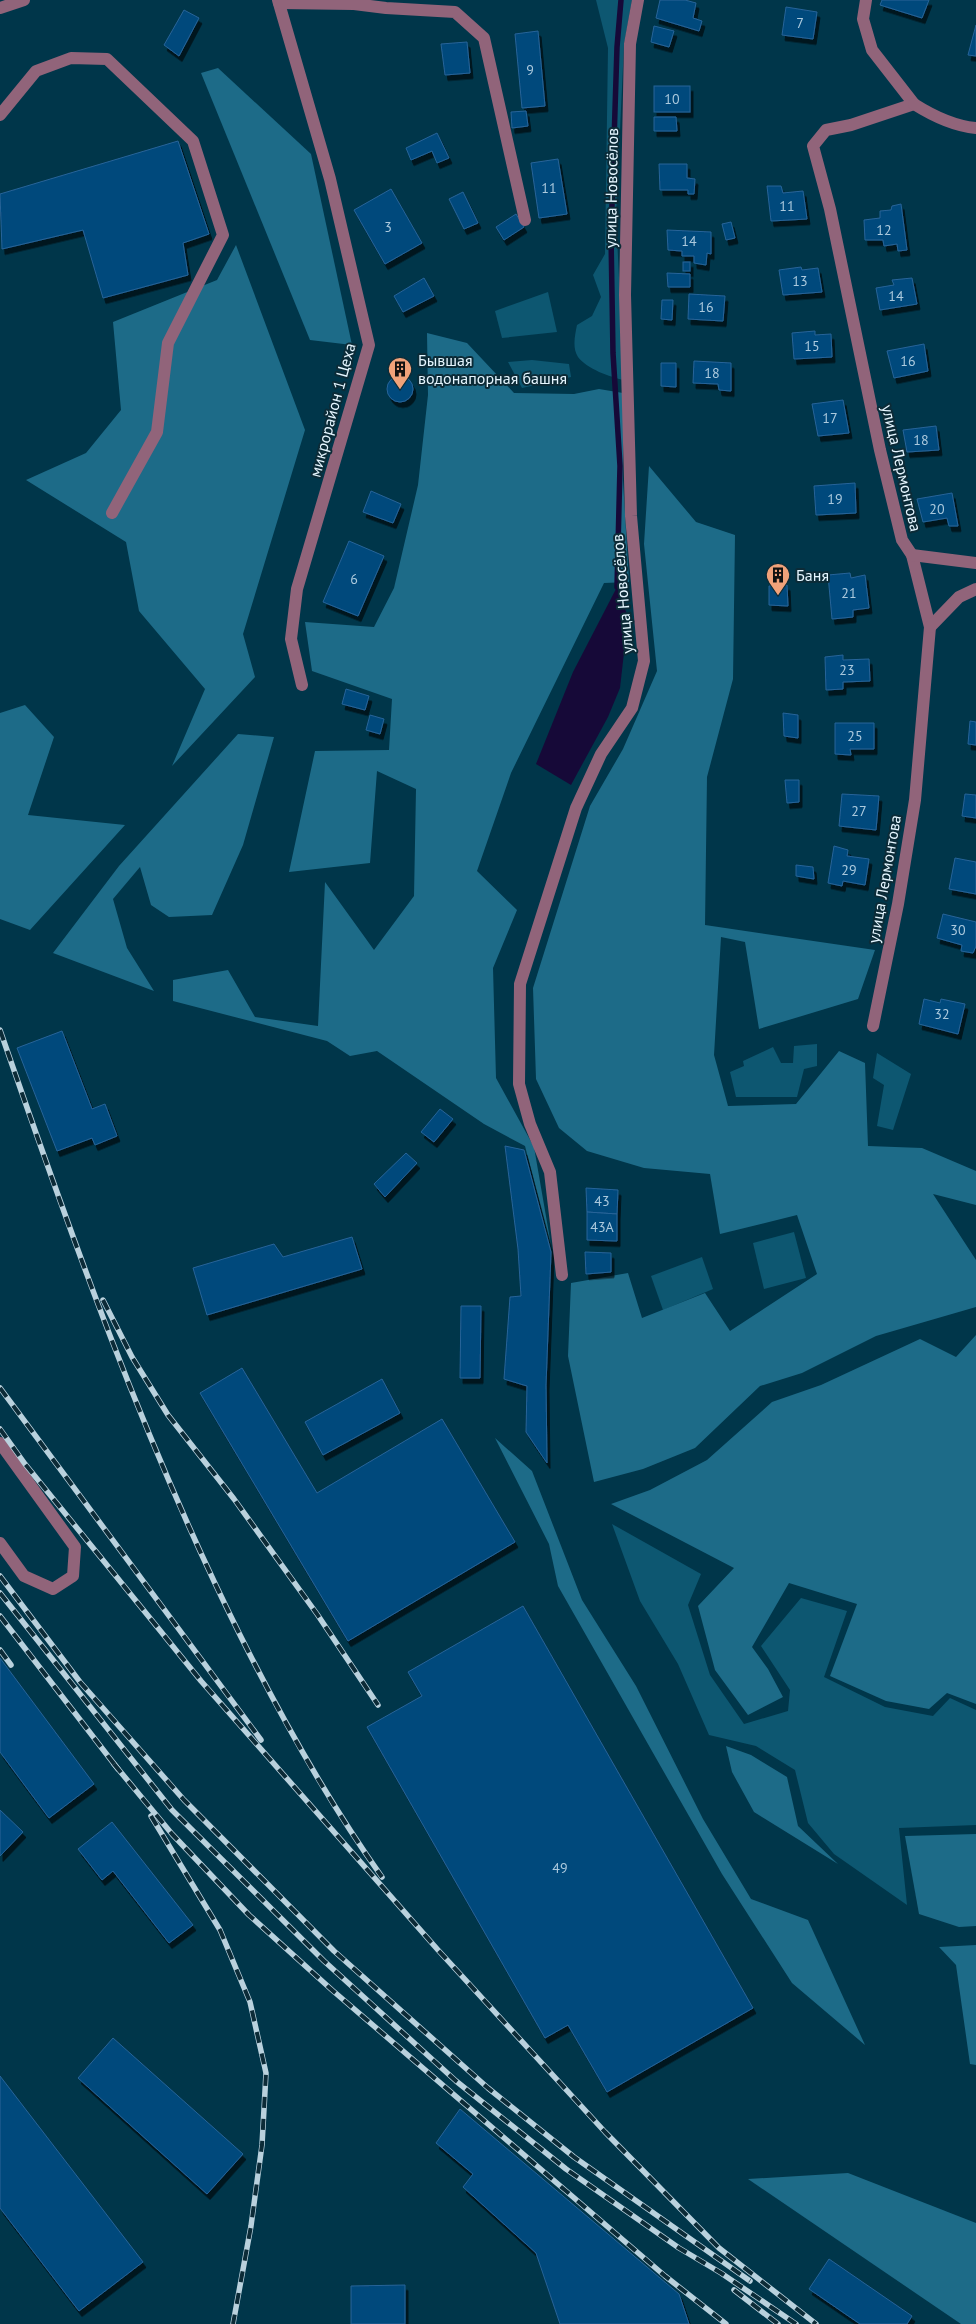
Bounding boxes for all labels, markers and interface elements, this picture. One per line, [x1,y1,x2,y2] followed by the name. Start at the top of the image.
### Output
[796,14,804,32] house number: 7
[526,61,534,79] house number: 9
[664,90,680,108] house number: 10
[600,128,622,248] street label: улица Новосёлов
[541,179,557,197] house number: 11
[779,197,795,215] house number: 11
[384,218,392,236] house number: 3
[876,221,892,239] house number: 12
[681,232,697,250] house number: 14
[792,272,808,290] house number: 13
[888,287,904,305] house number: 14
[698,298,714,316] house number: 16
[804,337,820,355] house number: 15
[304,341,360,479] street label: микрорайон 1 Цеха
[418,350,567,388] place label: Бывшая водонапорная башня
[900,352,916,370] house number: 16
[387,356,413,390] building icon: Бывшая водонапорная башня
[704,364,720,382] house number: 18
[878,403,926,533] street label: улица Лермонтова
[822,409,838,427] house number: 17
[913,431,929,449] house number: 18
[827,490,843,508] house number: 19
[929,500,945,518] house number: 20
[607,533,637,655] street label: улица Новосёлов
[765,562,791,596] building icon: Баня
[796,565,829,585] place label: Баня
[350,570,358,588] house number: 6
[841,584,857,602] house number: 21
[839,661,855,679] house number: 23
[847,727,863,745] house number: 25
[851,802,867,820] house number: 27
[863,813,905,945] street label: улица Лермонтова
[841,861,857,879] house number: 29
[950,921,966,939] house number: 30
[934,1005,950,1023] house number: 32
[594,1192,610,1210] house number: 43
[590,1218,615,1236] house number: 43А
[552,1859,568,1877] house number: 49

